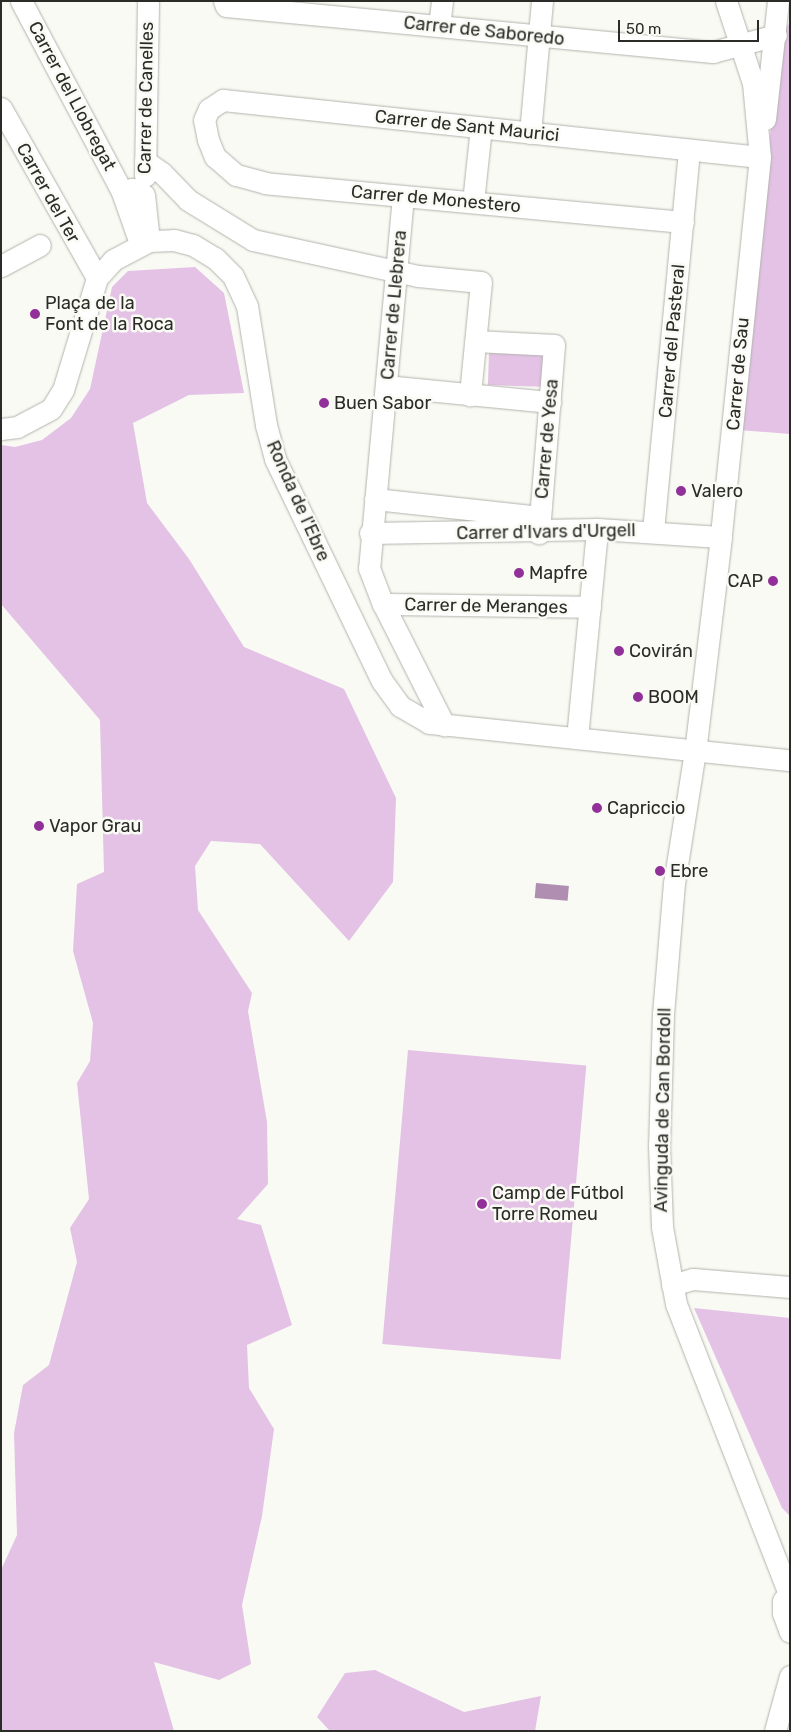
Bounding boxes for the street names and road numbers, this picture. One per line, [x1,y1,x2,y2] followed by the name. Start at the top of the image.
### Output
[402,12,566,50] street label: Carrer de Saboredo
[23,18,121,174] street label: Carrer del Llobregat
[134,21,158,175] street label: Carrer de Canelles
[373,106,561,146] street label: Carrer de Sant Maurici
[11,139,85,247] street label: Carrer del Ter
[350,181,522,217] street label: Carrer de Monestero
[377,229,411,381] street label: Carrer de Llebrera
[654,263,690,419] street label: Carrer del Pasteral
[722,316,754,432] street label: Carrer de Sau
[531,378,563,500] street label: Carrer de Yesa
[262,437,334,565] street label: Ronda de l'Ebre
[456,520,636,544] street label: Carrer d'Ivars d'Urgell
[404,594,568,618] street label: Carrer de Meranges
[650,1008,676,1212] street label: Avinguda de Can Bordoll

